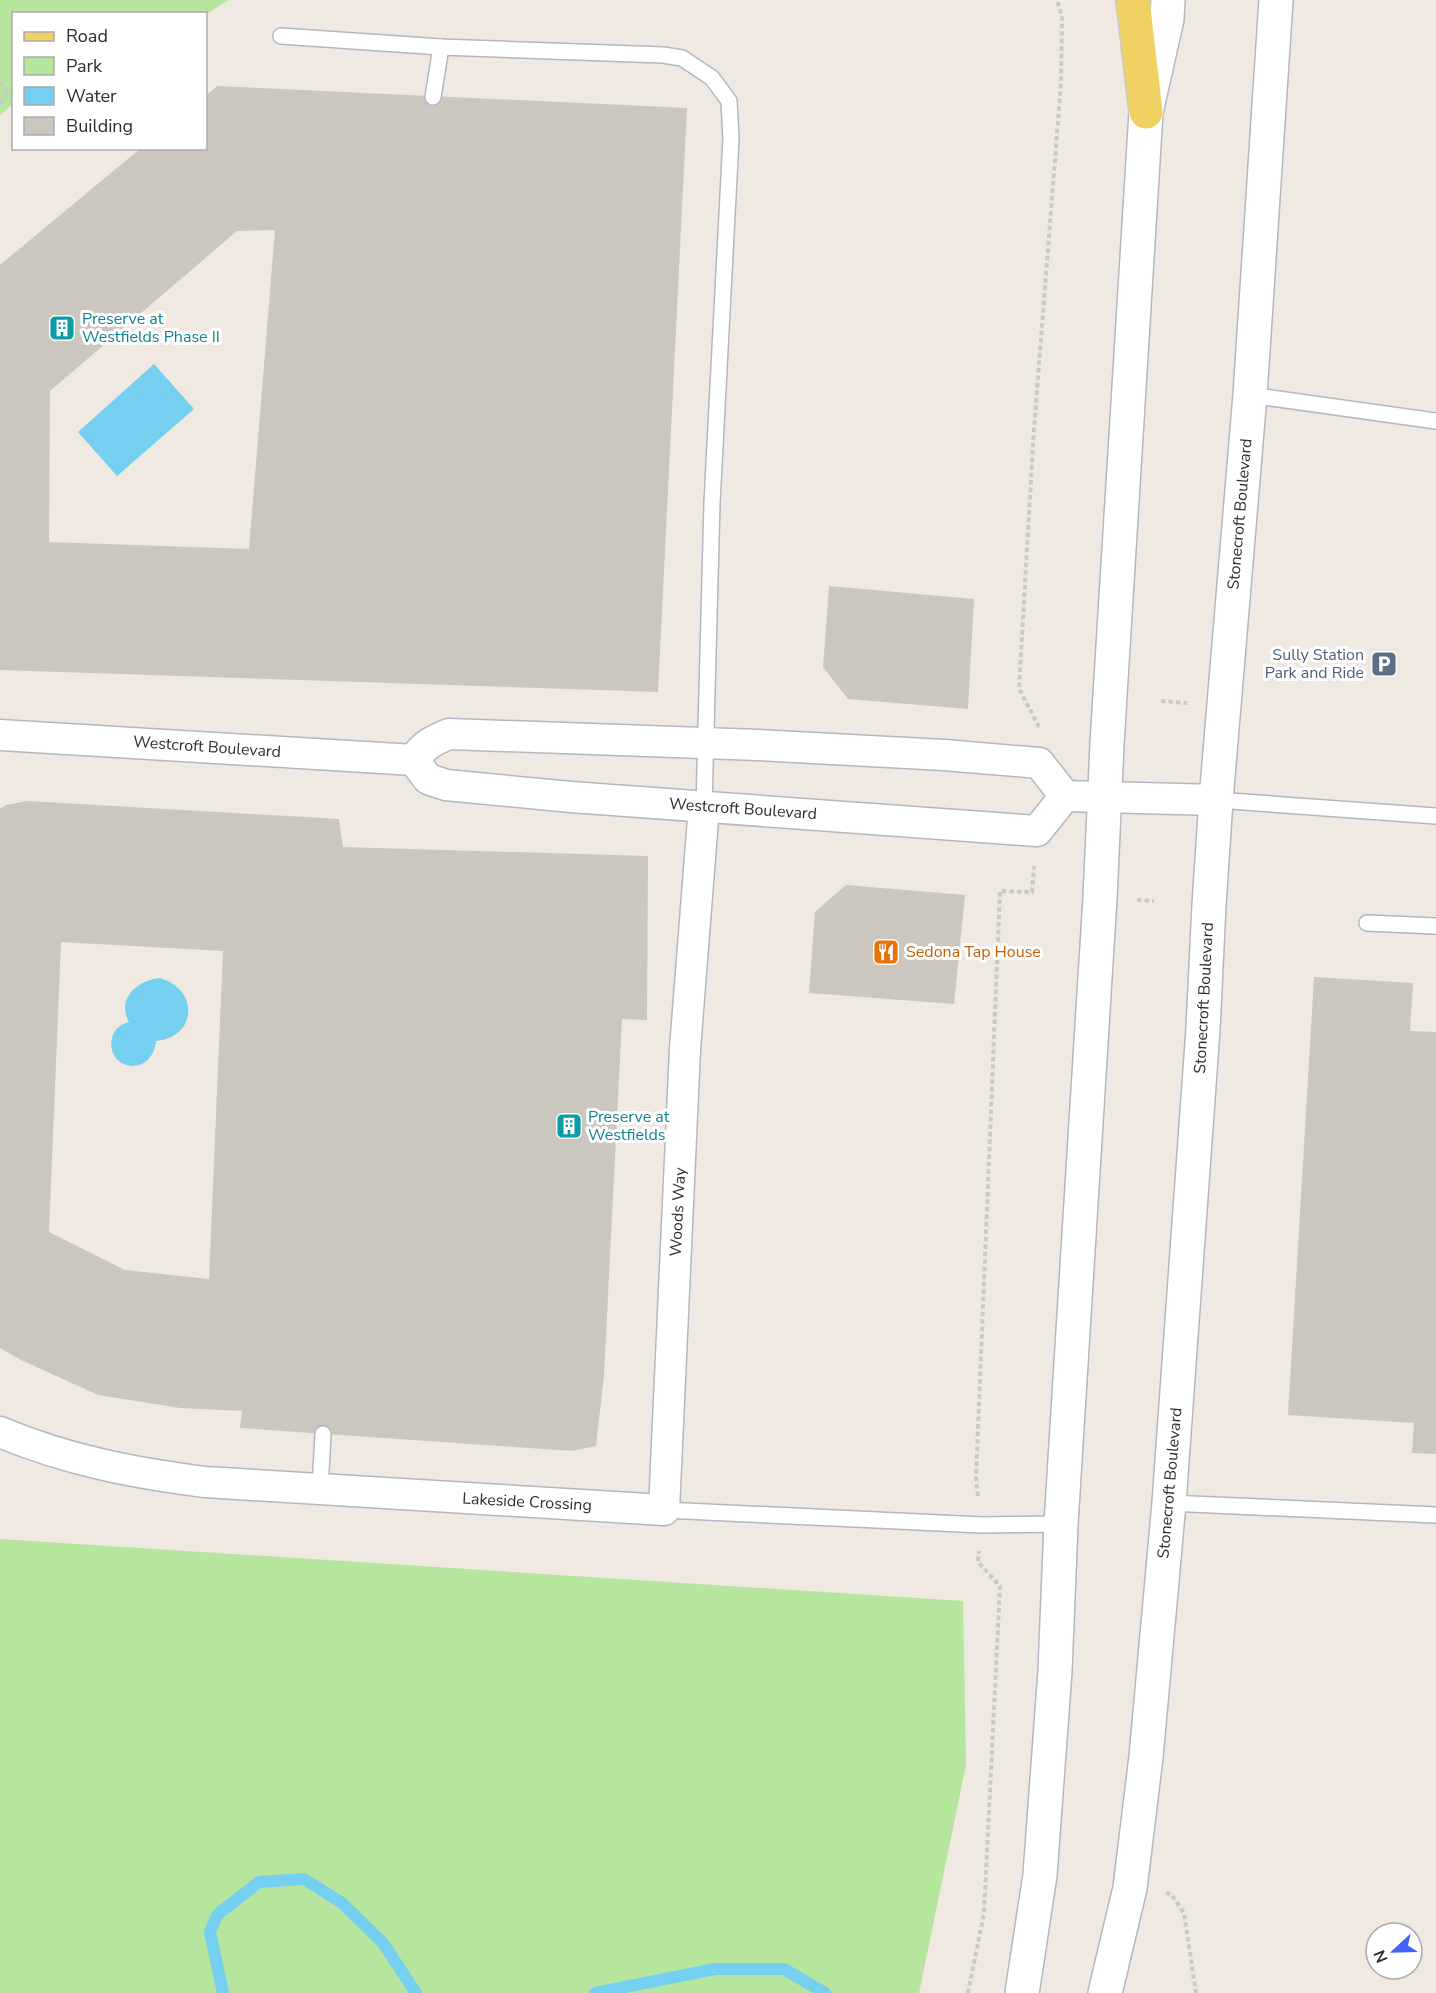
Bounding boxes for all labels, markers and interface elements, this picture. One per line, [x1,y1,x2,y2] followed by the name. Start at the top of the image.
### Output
[12,12,207,150] legend
[66,24,108,48] text: Road
[66,54,103,78] text: Park
[66,84,117,108] text: Water
[66,114,133,138] text: Building
[82,308,220,348] place label: Preserve at Westfields Phase II
[47,313,77,343] building icon: Preserve at Westfields Phase II
[1222,438,1258,590] street label: Stonecroft Boulevard
[1265,644,1364,684] place label: Sully Station Park and Ride
[1369,649,1399,679] parking icon: Sully Station Park and Ride
[132,731,282,763] street label: Westcroft Boulevard
[668,793,818,825] street label: Westcroft Boulevard
[1189,922,1219,1074] street label: Stonecroft Boulevard
[871,937,901,967] restaurant icon: Sedona Tap House
[906,941,1041,963] place label: Sedona Tap House
[588,1106,670,1146] place label: Preserve at Westfields
[554,1111,584,1141] building icon: Preserve at Westfields
[665,1166,691,1257] street label: Woods Way
[1152,1407,1188,1559] street label: Stonecroft Boulevard
[462,1488,592,1516] street label: Lakeside Crossing
[1364,1921,1424,1981] north arrow
[1369,1947,1393,1966] text: N

